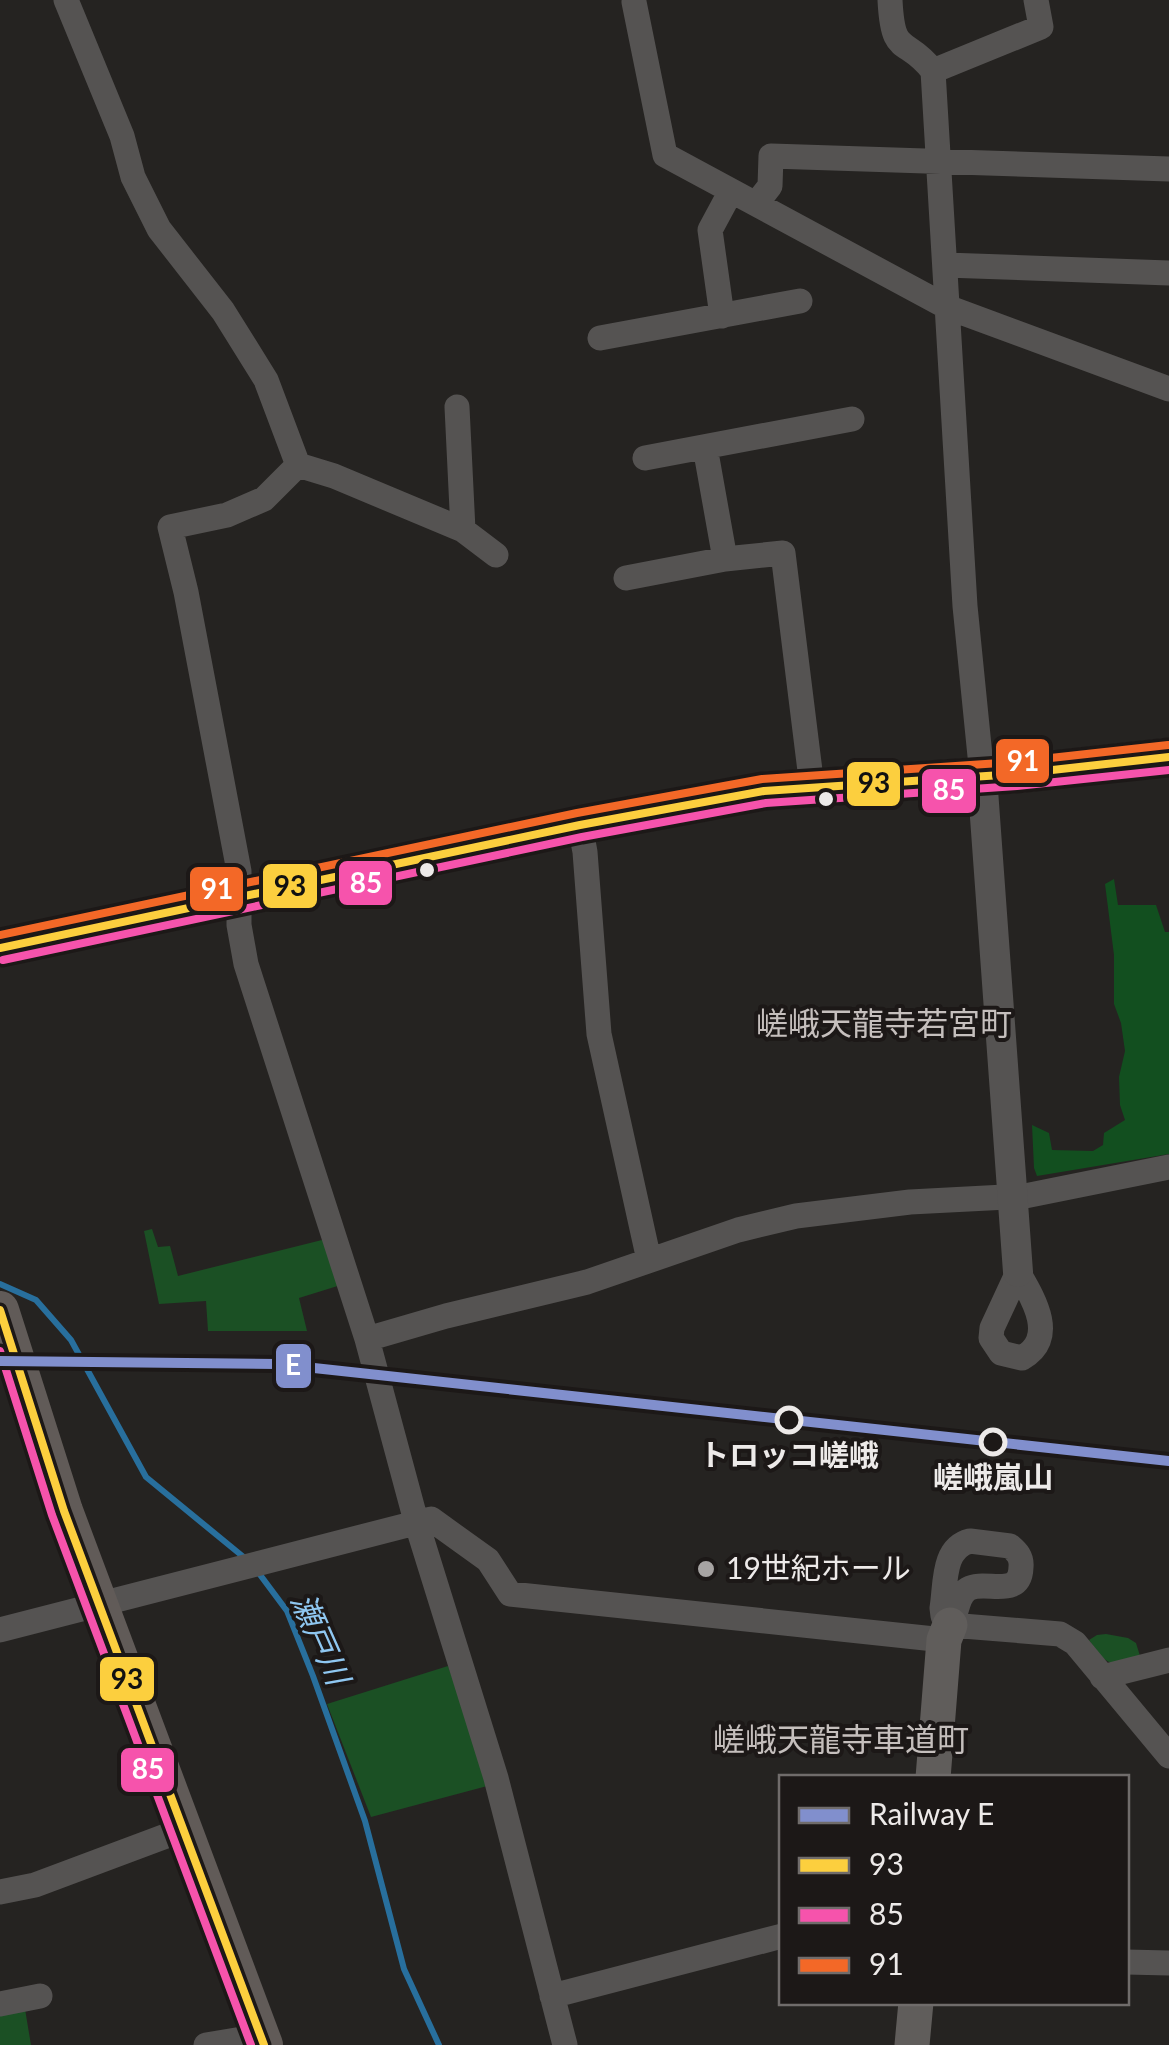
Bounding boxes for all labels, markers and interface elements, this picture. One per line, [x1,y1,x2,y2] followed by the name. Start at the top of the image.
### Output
[994,737,1051,785] line badge: 91
[1007,743,1039,777] text: 91
[845,760,902,808] line badge: 93
[858,765,890,799] text: 93
[920,767,978,815] line badge: 85
[933,772,965,806] text: 85
[816,789,836,809] unlabelled marker
[337,859,394,907] line badge: 85
[417,860,437,880] unlabelled marker
[261,862,319,910] line badge: 93
[188,865,245,913] line badge: 91
[350,865,382,899] text: 85
[274,868,306,902] text: 93
[201,871,233,905] text: 91
[756,1003,1012,1042] district label: 嵯峨天龍寺若宮町
[274,1342,313,1390] line badge: E
[285,1347,301,1381] text: E
[776,1407,802,1433] marker: トロッコ嵯峨
[980,1429,1006,1455] marker: 嵯峨嵐山
[699,1436,879,1472] place label: トロッコ嵯峨
[933,1458,1053,1494] place label: 嵯峨嵐山
[726,1549,911,1585] place label: 19世紀ホール
[695,1558,717,1580] marker: 19世紀ホール
[284,1587,360,1693] water label: 瀬戸川
[98,1655,156,1703] line badge: 93
[111,1661,143,1695] text: 93
[713,1719,969,1758] district label: 嵯峨天龍寺車道町
[119,1746,176,1794] line badge: 85
[132,1751,164,1785] text: 85
[779,1775,1129,2005] legend
[869,1795,994,1831] text: Railway E
[869,1845,904,1881] text: 93
[869,1895,904,1931] text: 85
[869,1945,904,1981] text: 91

